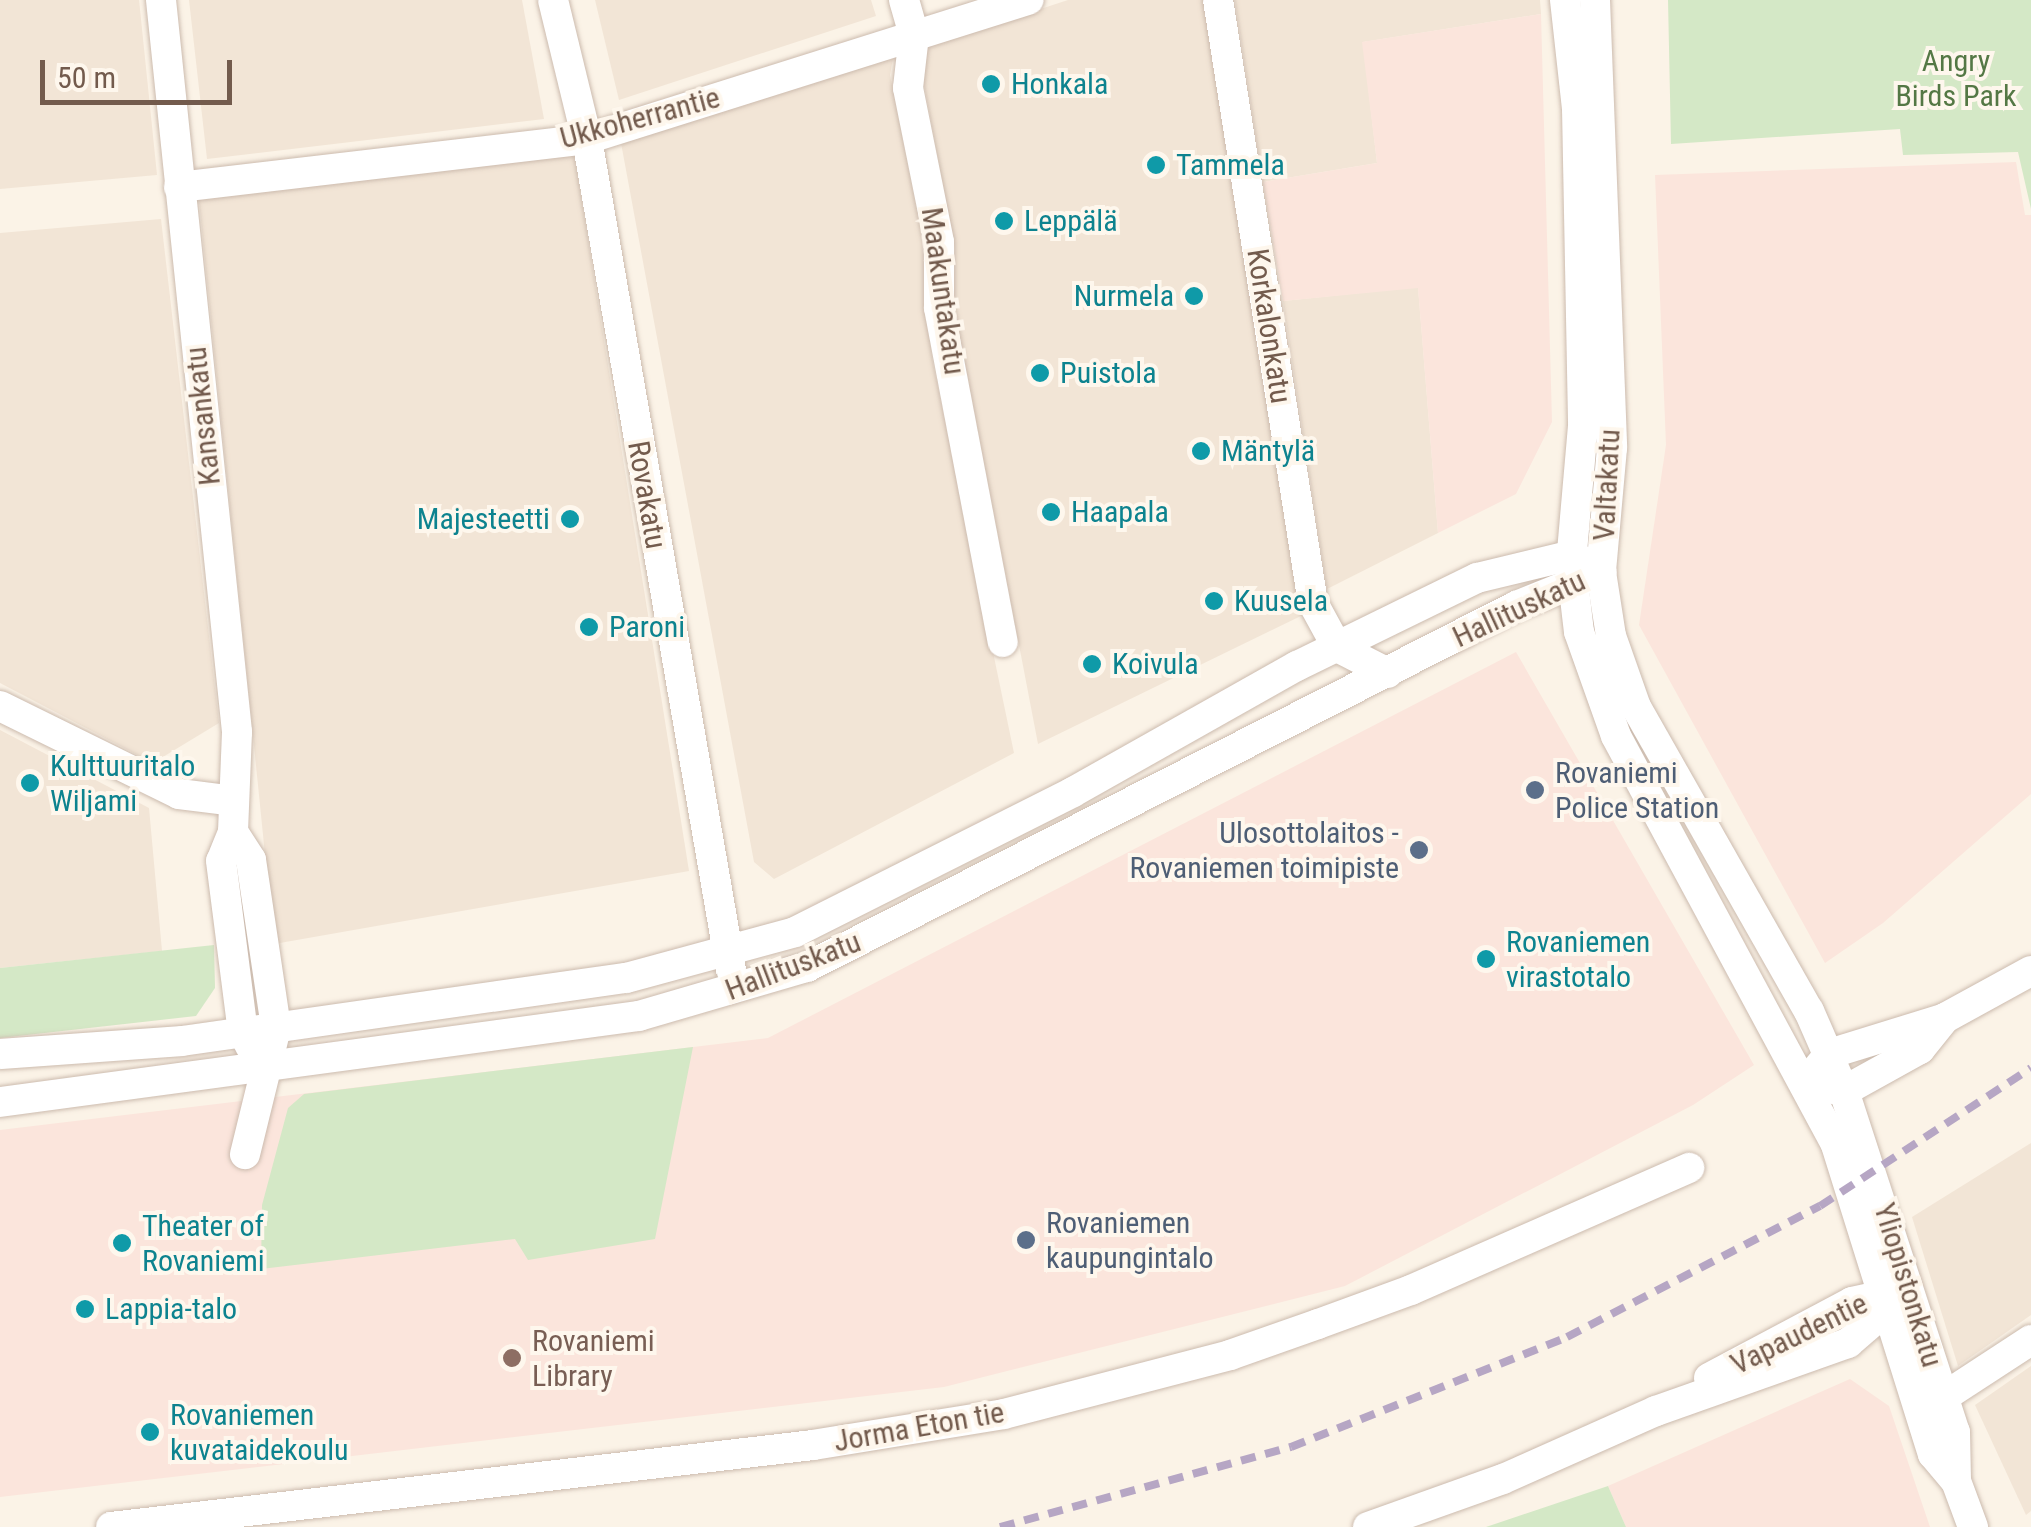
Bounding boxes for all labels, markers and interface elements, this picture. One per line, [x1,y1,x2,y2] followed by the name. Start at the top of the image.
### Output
[45,40,238,102] scale bar
[1895,43,2017,114] park label: Angry Birds Park
[57,60,116,95] text: 50 m
[1011,66,1108,102] place label: Honkala
[980,73,1002,95] marker: Honkala
[556,79,724,157] street label: Ukkoherrantie
[1176,147,1285,183] place label: Tammela
[1145,154,1167,176] marker: Tammela
[1024,203,1118,239] place label: Leppälä
[913,205,973,377] street label: Maakuntakatu
[993,210,1015,232] marker: Leppälä
[1239,246,1299,406] street label: Korkalonkatu
[1074,278,1174,314] place label: Nurmela
[1183,285,1205,307] marker: Nurmela
[178,345,228,487] street label: Kansankatu
[1060,355,1157,391] place label: Puistola
[1029,362,1051,384] marker: Puistola
[1586,428,1628,542] street label: Valtakatu
[1221,433,1315,469] place label: Mäntylä
[620,438,674,552] street label: Rovakatu
[1190,440,1212,462] marker: Mäntylä
[1071,494,1169,530] place label: Haapala
[417,501,550,537] place label: Majesteetti
[1040,501,1062,523] marker: Haapala
[559,508,581,530] marker: Majesteetti
[1447,563,1591,655] street label: Hallituskatu
[1234,583,1328,619] place label: Kuusela
[1203,590,1225,612] marker: Kuusela
[609,609,685,645] place label: Paroni
[578,616,600,638] marker: Paroni
[1112,646,1198,682] place label: Koivula
[1081,653,1103,675] marker: Koivula
[50,748,195,818] place label: Kulttuuritalo Wiljami
[1555,755,1719,826] place label: Rovaniemi Police Station
[19,772,41,794] marker: Kulttuuritalo Wiljami
[1524,779,1546,801] marker: Rovaniemi Police Station
[1129,815,1399,886] place label: Ulosottolaitos - Rovaniemen toimipiste
[1408,839,1430,861] marker: Ulosottolaitos - Rovaniemen toimipiste
[720,924,866,1008] street label: Hallituskatu
[1506,924,1650,994] place label: Rovaniemen virastotalo
[1475,948,1497,970] marker: Rovaniemen virastotalo
[1866,1199,1950,1371] street label: Yliopistonkatu
[1046,1205,1214,1276] place label: Rovaniemen kaupungintalo
[142,1208,265,1278] place label: Theater of Rovaniemi
[1015,1229,1037,1251] marker: Rovaniemen kaupungintalo
[111,1232,133,1254] marker: Theater of Rovaniemi
[1725,1285,1873,1383] street label: Vapaudentie
[105,1291,237,1327] place label: Lappia-talo
[74,1298,96,1320] marker: Lappia-talo
[532,1323,655,1394] place label: Rovaniemi Library
[501,1347,523,1369] marker: Rovaniemi Library
[831,1394,1007,1460] street label: Jorma Eton tie
[170,1397,349,1468] place label: Rovaniemen kuvataidekoulu
[139,1421,161,1443] marker: Rovaniemen kuvataidekoulu

